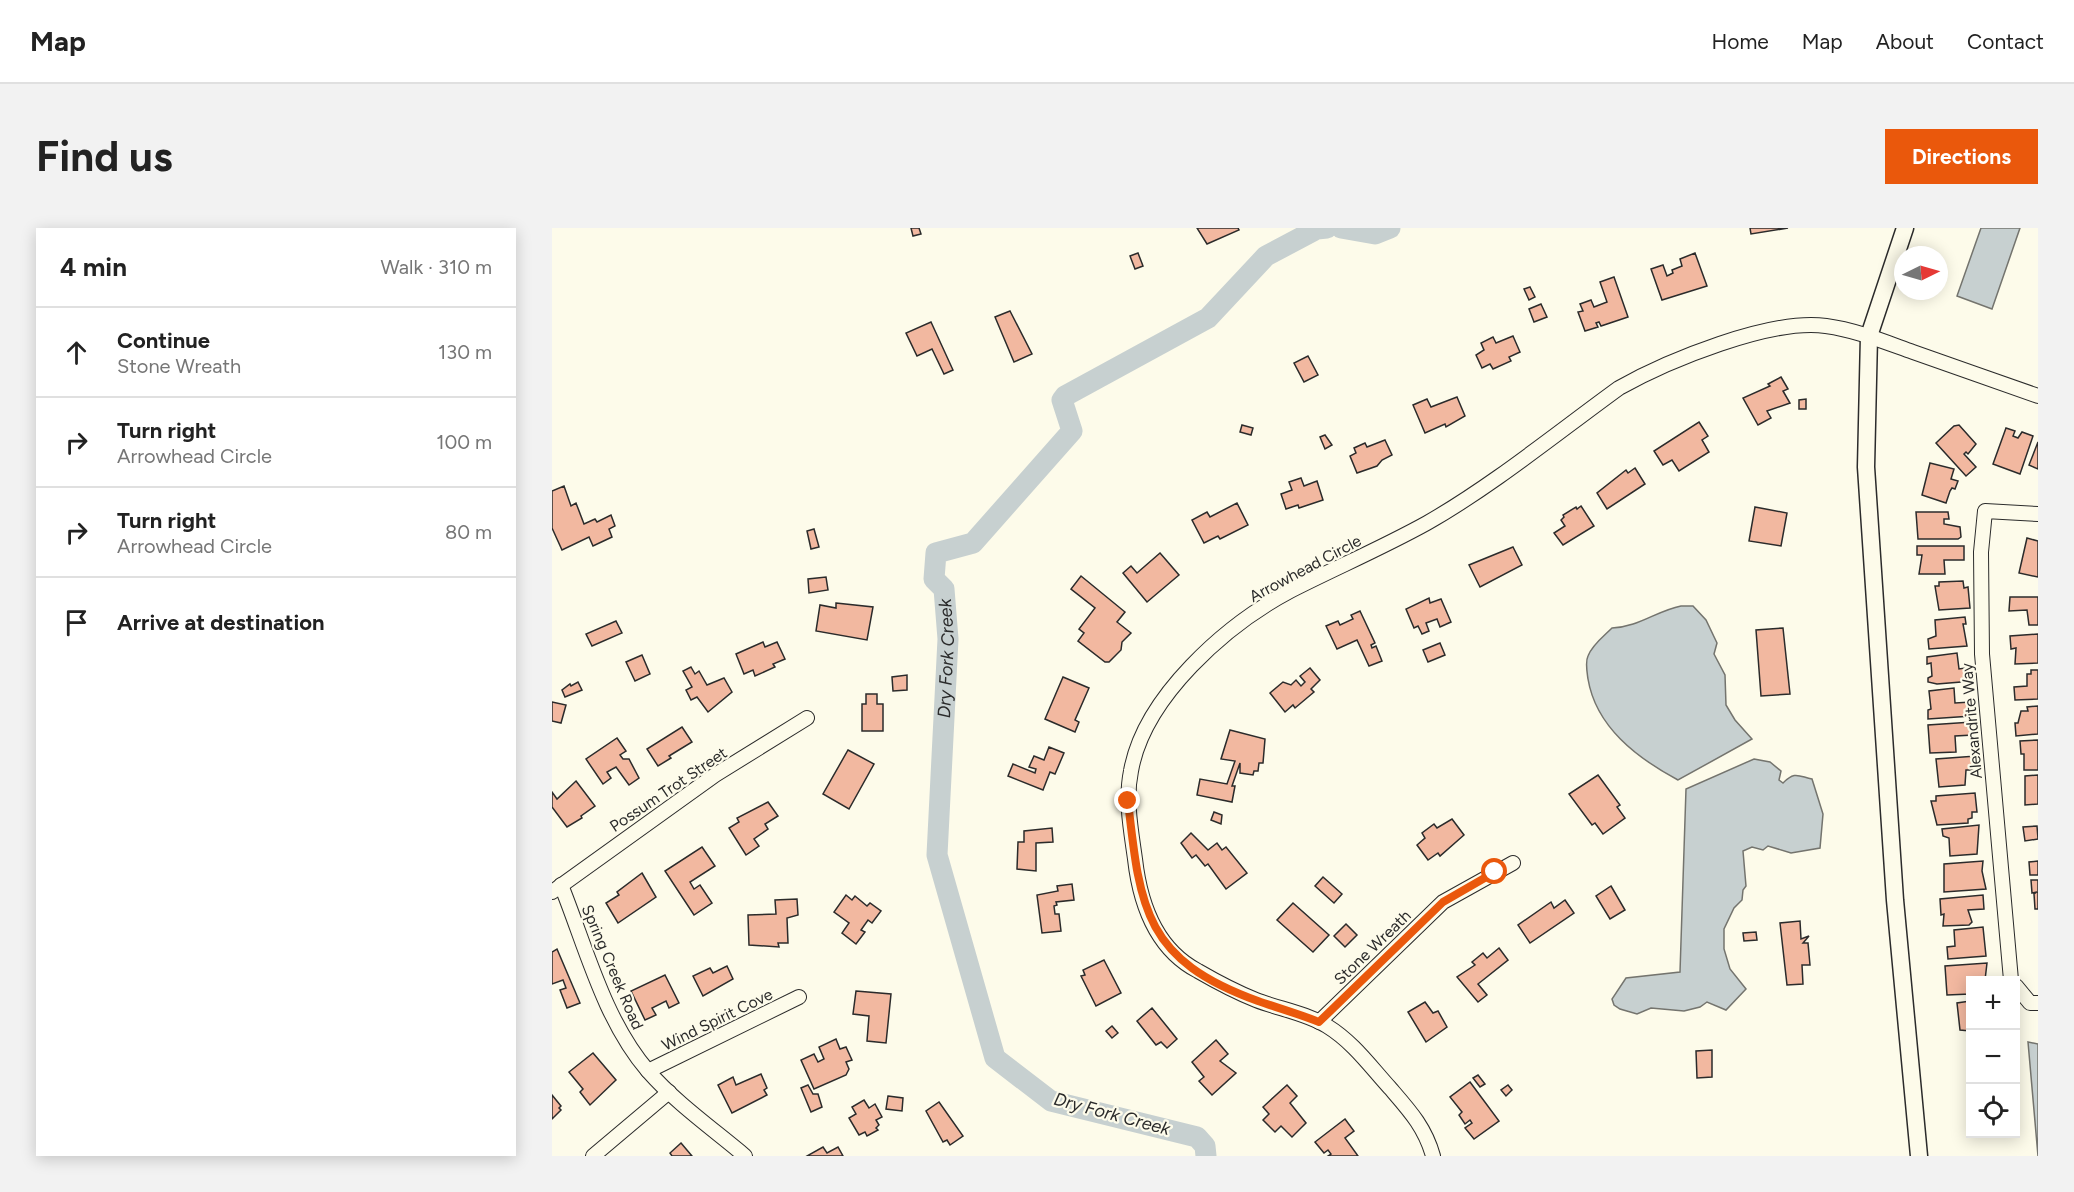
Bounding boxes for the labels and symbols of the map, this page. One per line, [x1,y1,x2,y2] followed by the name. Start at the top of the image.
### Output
[1894,246,1948,300] north arrow
[1246,531,1365,606] street label: Arrowhead Circle
[933,597,959,719] water label: Dry Fork Creek
[1957,662,1986,780] street label: Alexandrite Way
[606,743,731,836] street label: Possum Trot Street
[1114,787,1140,813] route end
[1481,858,1507,884] route start
[578,902,647,1032] street label: Spring Creek Road
[1330,906,1415,989] street label: Stone Wreath
[659,984,776,1054] street label: Wind Spirit Cove
[1052,1088,1174,1140] water label: Dry Fork Creek

